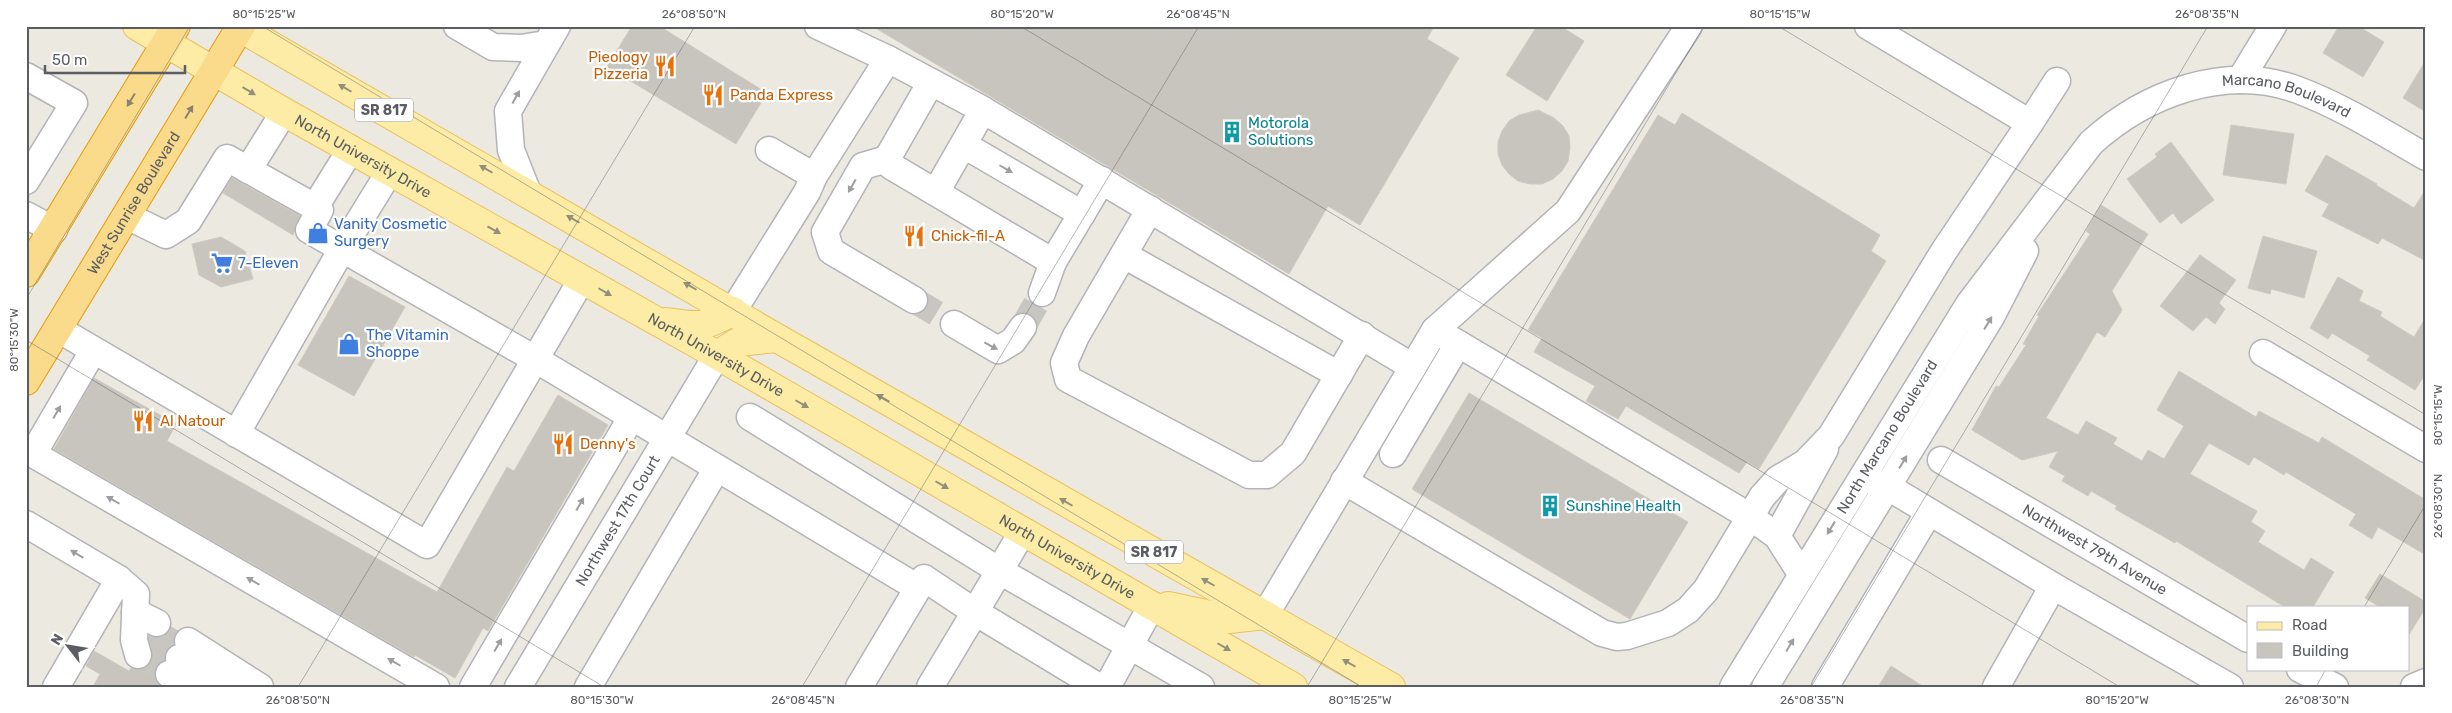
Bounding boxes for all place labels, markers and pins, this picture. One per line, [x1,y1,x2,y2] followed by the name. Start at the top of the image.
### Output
[588,48,648,83] place label: Pieology Pizzeria
[652,53,678,79] restaurant icon: Pieology Pizzeria
[700,82,726,108] restaurant icon: Panda Express
[730,86,833,104] place label: Panda Express
[1248,114,1314,149] place label: Motorola Solutions
[1219,119,1245,145] building icon: Motorola Solutions
[334,215,447,250] place label: Vanity Cosmetic Surgery
[305,220,331,246] shop icon: Vanity Cosmetic Surgery
[901,223,927,249] restaurant icon: Chick-fil-A
[931,227,1005,245] place label: Chick-fil-A
[209,250,235,276] supermarket icon: 7-Eleven
[238,254,299,272] place label: 7-Eleven
[366,326,449,361] place label: The Vitamin Shoppe
[336,331,362,357] shop icon: The Vitamin Shoppe
[130,408,156,434] restaurant icon: Al Natour
[160,412,226,430] place label: Al Natour
[550,431,576,457] restaurant icon: Denny's
[580,435,636,453] place label: Denny's
[1537,493,1563,519] building icon: Sunshine Health
[1566,497,1681,515] place label: Sunshine Health

